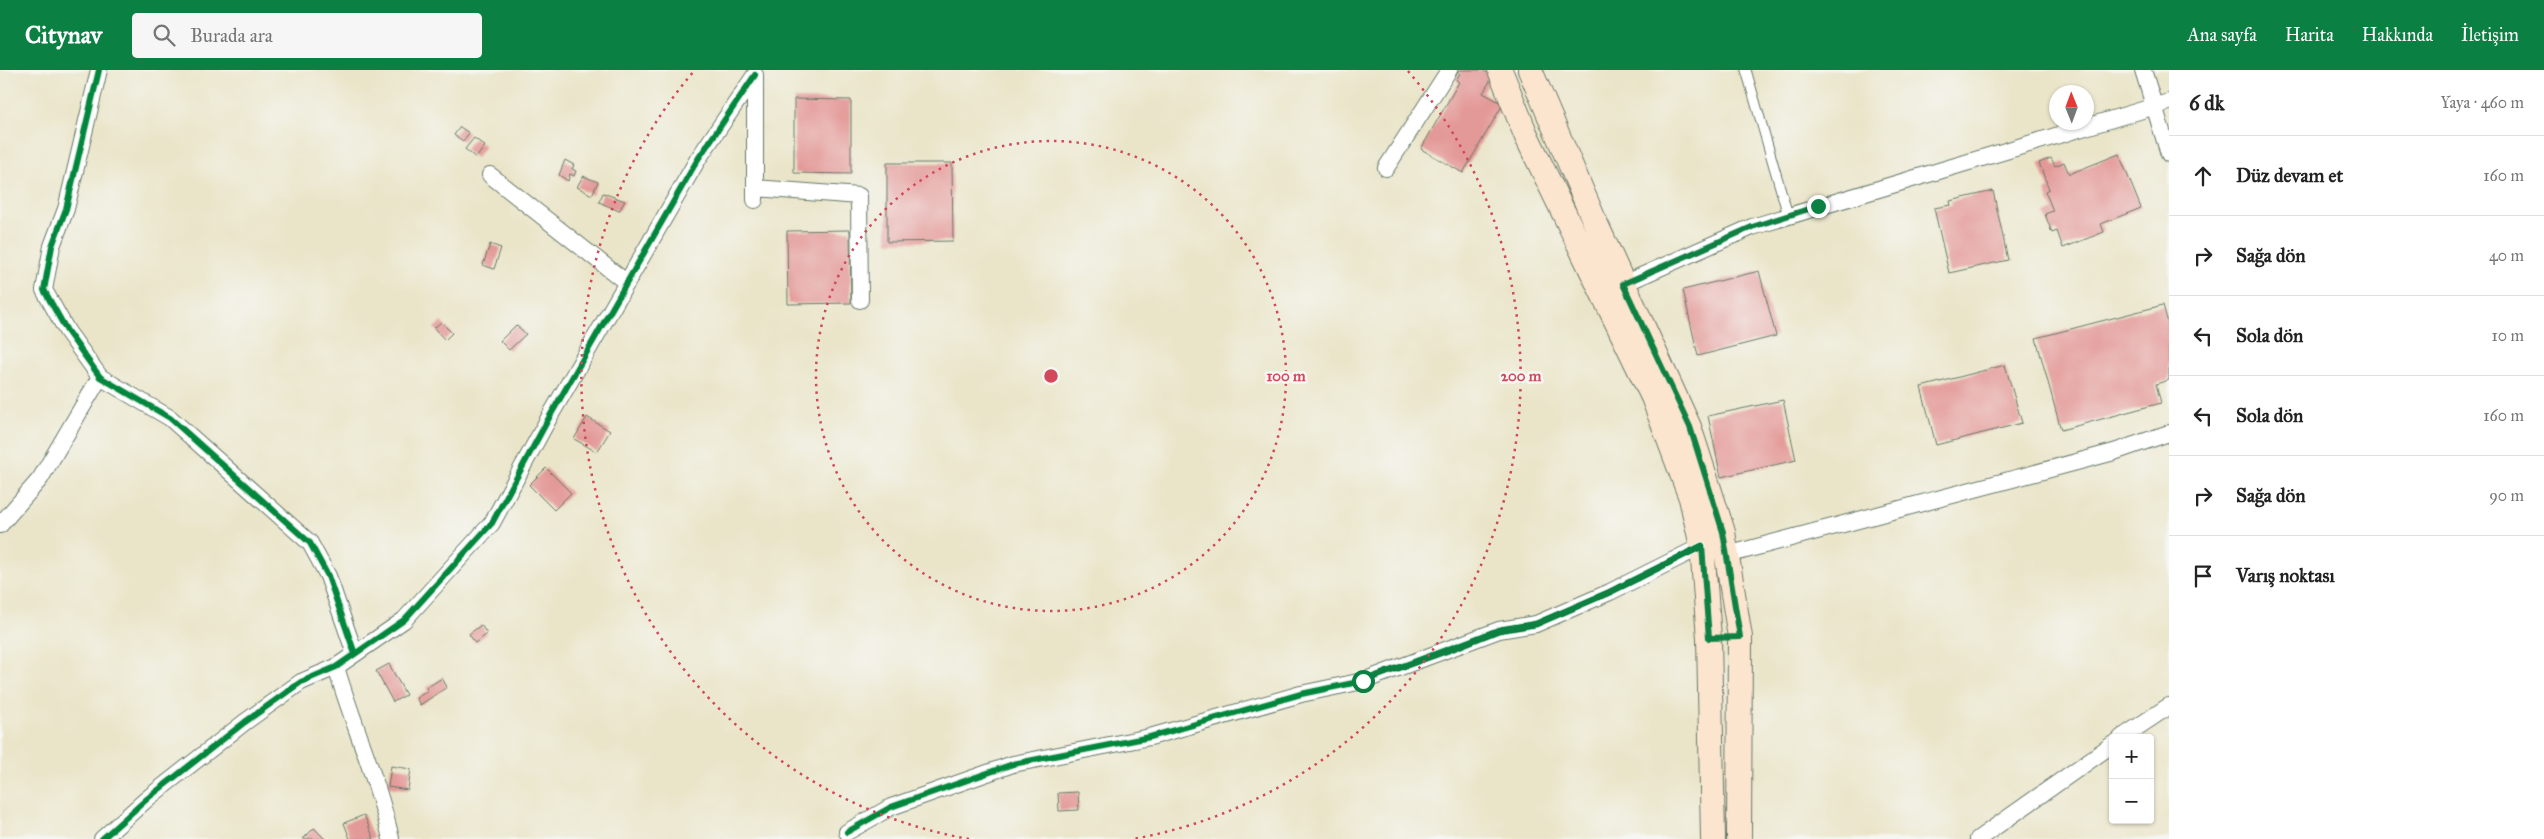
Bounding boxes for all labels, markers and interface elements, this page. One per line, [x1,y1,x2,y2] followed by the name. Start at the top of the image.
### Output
[132,13,482,58] search box
[25,20,102,50] text: Citynav
[150,21,178,49] icon: search
[190,24,273,47] text: Burada ara
[2188,24,2257,46] text: Ana sayfa
[2285,24,2334,46] text: Harita
[2362,24,2433,46] text: Hakkında
[2461,24,2519,46] text: İletişim
[2049,85,2094,130] north arrow
[2189,90,2225,116] text: 6 dk
[2440,93,2524,112] text: Yaya · 460 m
[2189,162,2217,190] icon: ahead
[2236,164,2343,187] text: Düz devam et
[2483,166,2524,185] text: 160 m
[1807,195,1830,218] route end
[2189,242,2217,270] icon: right
[2236,244,2305,267] text: Sağa dön
[2489,246,2524,265] text: 40 m
[2189,322,2217,350] icon: left
[2236,324,2303,347] text: Sola dön
[2492,326,2524,345] text: 10 m
[1042,367,1060,385] centre of rings
[1266,367,1306,385] text: 100 m
[1501,367,1542,385] text: 200 m
[2189,402,2217,430] icon: left
[2236,404,2303,427] text: Sola dön
[2483,406,2524,425] text: 160 m
[2189,482,2217,510] icon: right
[2236,484,2305,507] text: Sağa dön
[2489,486,2524,505] text: 90 m
[2189,562,2217,590] icon: arrive
[2236,564,2335,587] text: Varış noktası
[1352,670,1375,693] route start
[2109,734,2154,824] map controls
[2109,734,2154,779] button: +
[2109,779,2154,824] button: −

